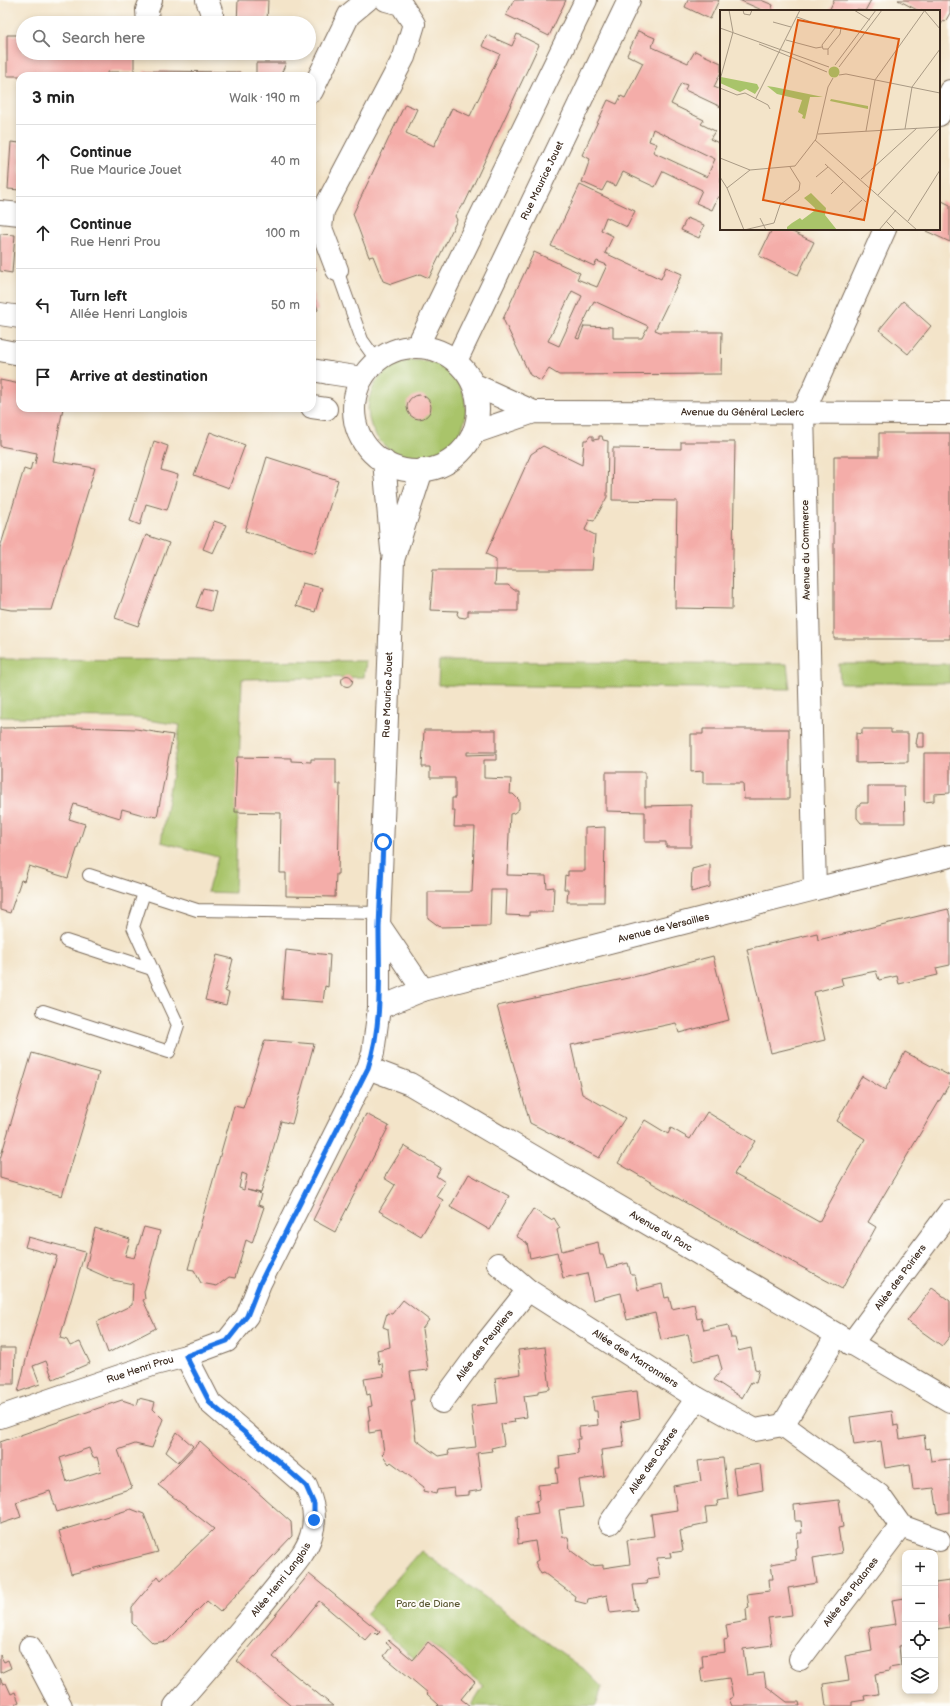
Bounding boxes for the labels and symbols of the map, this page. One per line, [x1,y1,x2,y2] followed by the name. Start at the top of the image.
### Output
[720,10,940,230] inset map
[518,139,566,222] street label: Rue Maurice Jouet
[681,406,804,419] street label: Avenue du Général Leclerc
[799,500,813,600] street label: Avenue du Commerce
[380,652,395,738] street label: Rue Maurice Jouet
[374,833,392,851] route start
[617,911,710,945] street label: Avenue de Versailles
[628,1208,694,1254] street label: Avenue du Parc
[872,1242,929,1313] street label: Allée des Poiriers
[454,1307,516,1383] street label: Allée des Peupliers
[590,1327,681,1390] street label: Allée des Marronniers
[105,1353,175,1386] street label: Rue Henri Prou
[626,1425,681,1496] street label: Allée des Cèdres
[305,1511,323,1529] route end
[249,1541,314,1619] street label: Allée Henri Langlois
[821,1555,881,1629] street label: Allée des Platanes
[396,1598,460,1610] park label: Parc de Diane

